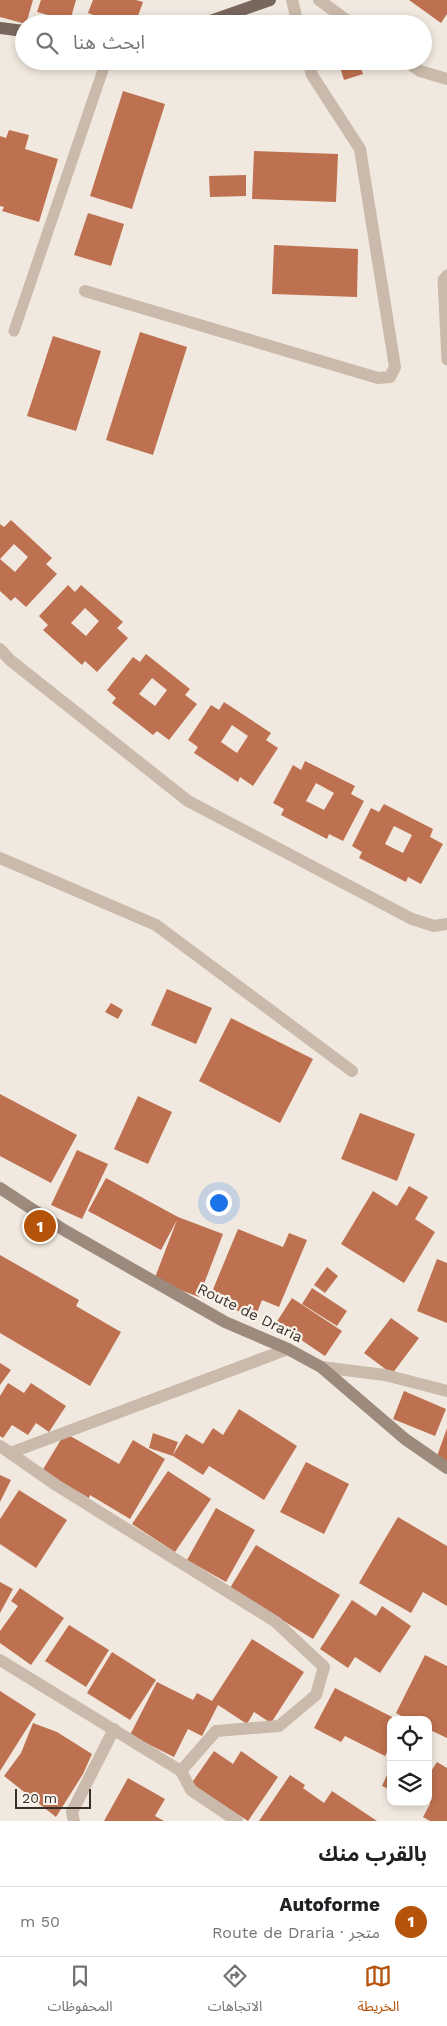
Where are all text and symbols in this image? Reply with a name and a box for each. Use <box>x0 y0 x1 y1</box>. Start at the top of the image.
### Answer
search box <box>15 15 432 70</box>
icon: search <box>33 29 61 57</box>
text: ابحث هنا <box>73 31 145 54</box>
your location <box>206 1190 232 1216</box>
pin: 1 <box>24 1207 56 1245</box>
street label: Route de Draria <box>194 1280 306 1347</box>
map controls <box>387 1716 432 1806</box>
button: locate <box>387 1716 432 1761</box>
button: layers <box>387 1761 432 1806</box>
scale bar <box>15 1786 91 1809</box>
text: 20 m <box>22 1790 57 1806</box>
text: بالقرب منك <box>319 1841 427 1866</box>
text: Autoforme <box>280 1893 380 1916</box>
text: 50 m <box>20 1912 60 1931</box>
text: 1 <box>408 1912 414 1931</box>
text: متجر · Route de Draria <box>212 1923 380 1942</box>
tab: المحفوظات <box>48 1962 113 2021</box>
tab: الاتجاهات <box>208 1962 262 2021</box>
tab: الخريطة <box>357 1962 399 2021</box>

